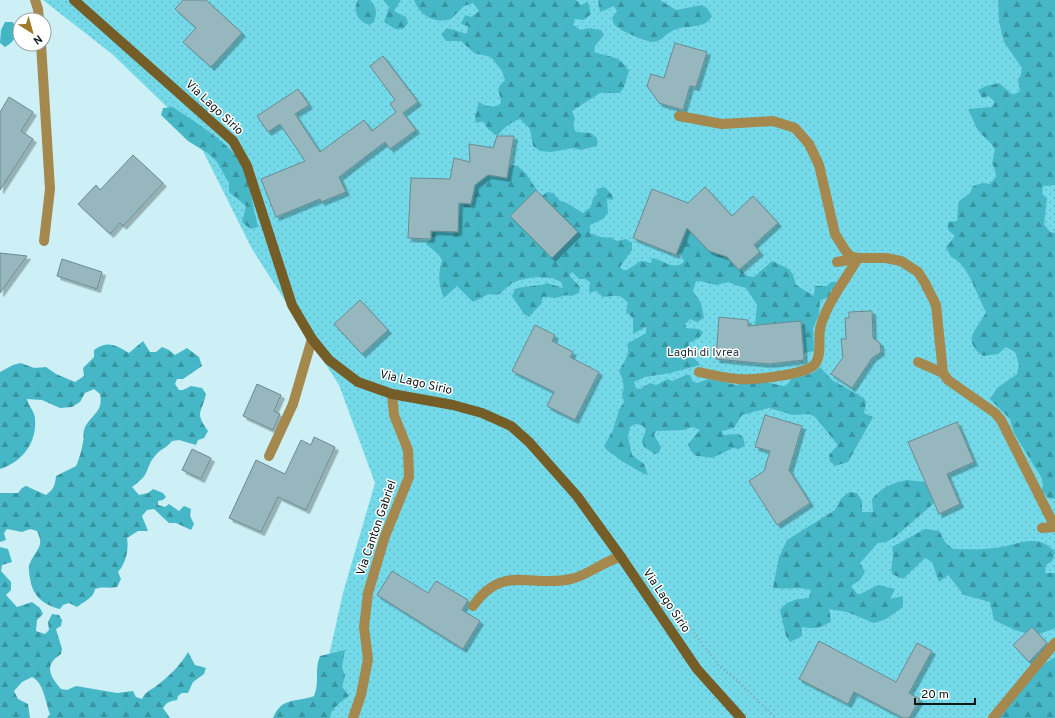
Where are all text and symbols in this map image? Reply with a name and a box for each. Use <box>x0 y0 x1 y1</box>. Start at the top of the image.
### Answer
north arrow <box>12 12 52 52</box>
text: N <box>30 31 45 47</box>
street label: Via Lago Sirio <box>181 77 247 139</box>
park label: Laghi di Ivrea <box>667 345 739 361</box>
street label: Via Lago Sirio <box>378 367 454 399</box>
street label: Via Canton Gabriel <box>353 478 401 578</box>
street label: Via Lago Sirio <box>639 566 693 636</box>
scale bar <box>915 680 975 706</box>
text: 20 m <box>921 687 949 703</box>

